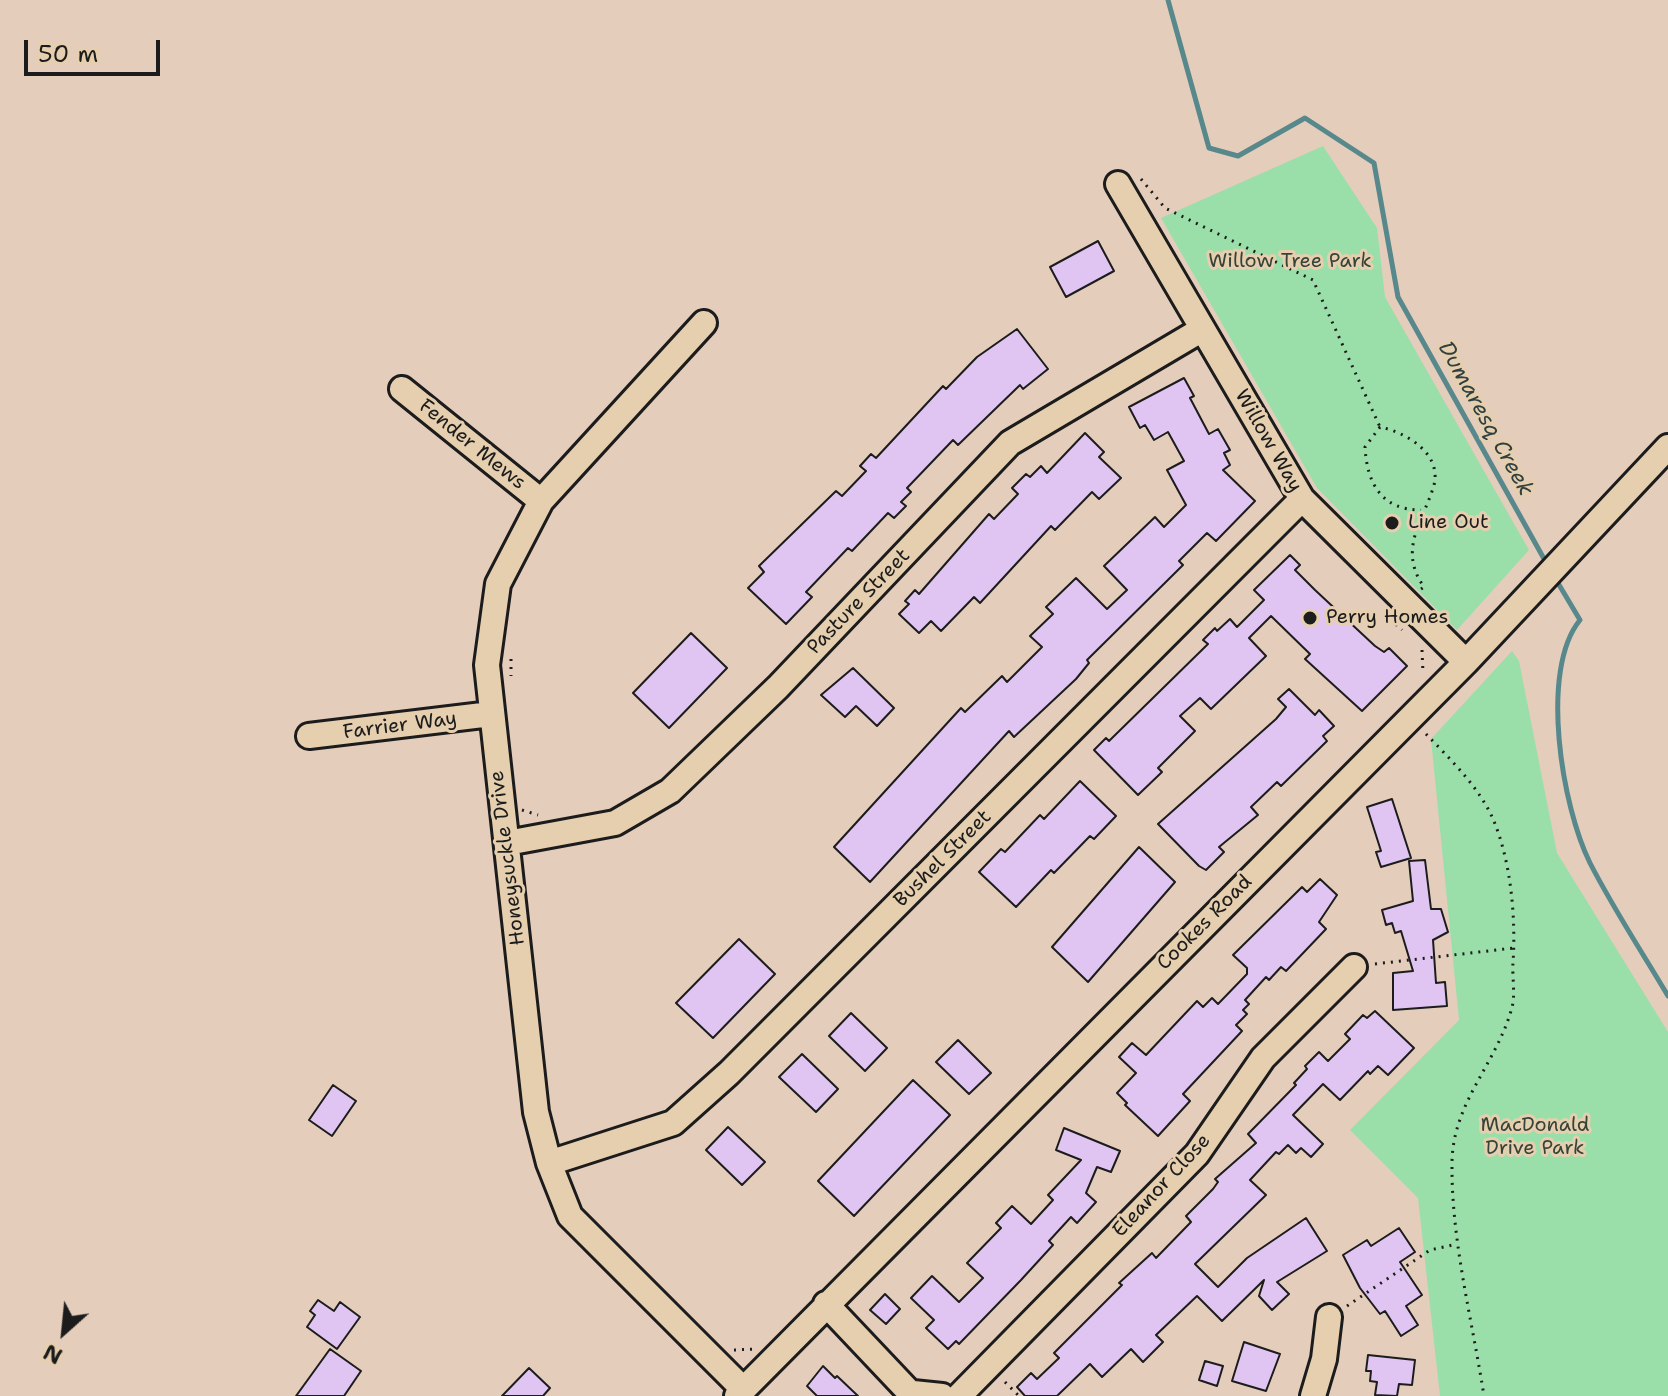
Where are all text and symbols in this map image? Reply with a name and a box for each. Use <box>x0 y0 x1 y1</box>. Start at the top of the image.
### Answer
scale bar <box>28 24 164 74</box>
text: 50 m <box>38 38 98 70</box>
park label: Willow Tree Park <box>1208 250 1372 274</box>
water label: Dumaresq Creek <box>1432 337 1538 501</box>
street label: Willow Way <box>1229 385 1307 497</box>
street label: Fender Mews <box>414 395 530 495</box>
place label: Line Out <box>1408 511 1489 535</box>
marker: Line Out <box>1383 514 1401 532</box>
street label: Pasture Street <box>803 544 915 660</box>
place label: Perry Homes <box>1326 606 1448 630</box>
marker: Perry Homes <box>1301 609 1319 627</box>
street label: Farrier Way <box>342 707 458 745</box>
street label: Honeysuckle Drive <box>485 769 531 947</box>
street label: Bushel Street <box>889 805 997 913</box>
street label: Cookes Road <box>1152 870 1258 976</box>
park label: MacDonald Drive Park <box>1481 1114 1589 1161</box>
street label: Eleanor Close <box>1108 1129 1216 1243</box>
north arrow <box>24 1292 104 1372</box>
text: N <box>39 1337 67 1371</box>

